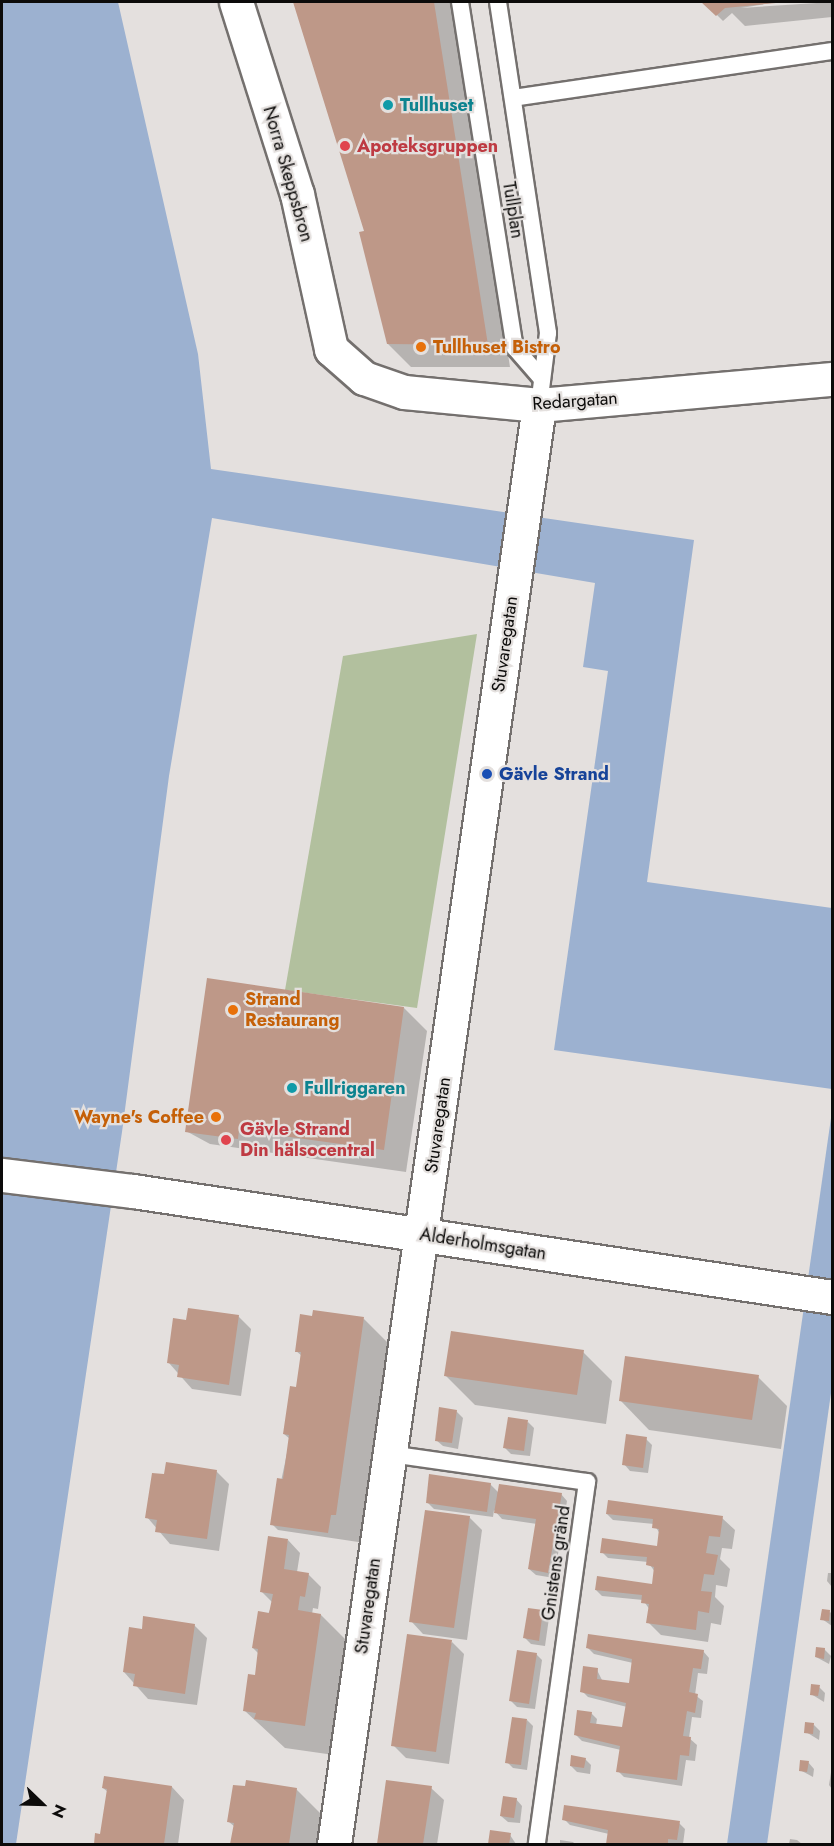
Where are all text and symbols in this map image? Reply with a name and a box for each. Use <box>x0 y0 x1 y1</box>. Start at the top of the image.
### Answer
place label: Tullhuset <box>400 94 474 116</box>
marker: Tullhuset <box>381 98 395 112</box>
street label: Norra Skeppsbron <box>258 104 318 244</box>
place label: Apoteksgruppen <box>357 135 498 157</box>
marker: Apoteksgruppen <box>338 139 352 153</box>
street label: Tullplan <box>498 180 528 240</box>
place label: Tullhuset Bistro <box>433 336 561 358</box>
marker: Tullhuset Bistro <box>414 340 428 354</box>
street label: Redargatan <box>532 387 618 415</box>
street label: Stuvaregatan <box>488 595 522 693</box>
place label: Gävle Strand <box>499 763 609 785</box>
marker: Gävle Strand <box>480 767 494 781</box>
place label: Strand Restaurang <box>245 989 339 1032</box>
marker: Strand Restaurang <box>226 1003 240 1017</box>
street label: Stuvaregatan <box>421 1076 455 1174</box>
place label: Fullriggaren <box>304 1077 405 1099</box>
marker: Fullriggaren <box>285 1081 299 1095</box>
place label: Wayne's Coffee <box>74 1106 204 1128</box>
marker: Wayne's Coffee <box>209 1110 223 1124</box>
place label: Gävle Strand Din hälsocentral <box>240 1119 375 1162</box>
marker: Gävle Strand Din hälsocentral <box>217 1131 235 1149</box>
street label: Alderholmsgatan <box>418 1223 548 1265</box>
street label: Gnistens gränd <box>537 1504 575 1622</box>
street label: Stuvaregatan <box>351 1557 385 1655</box>
north arrow <box>12 1774 72 1834</box>
text: N <box>46 1801 72 1822</box>

